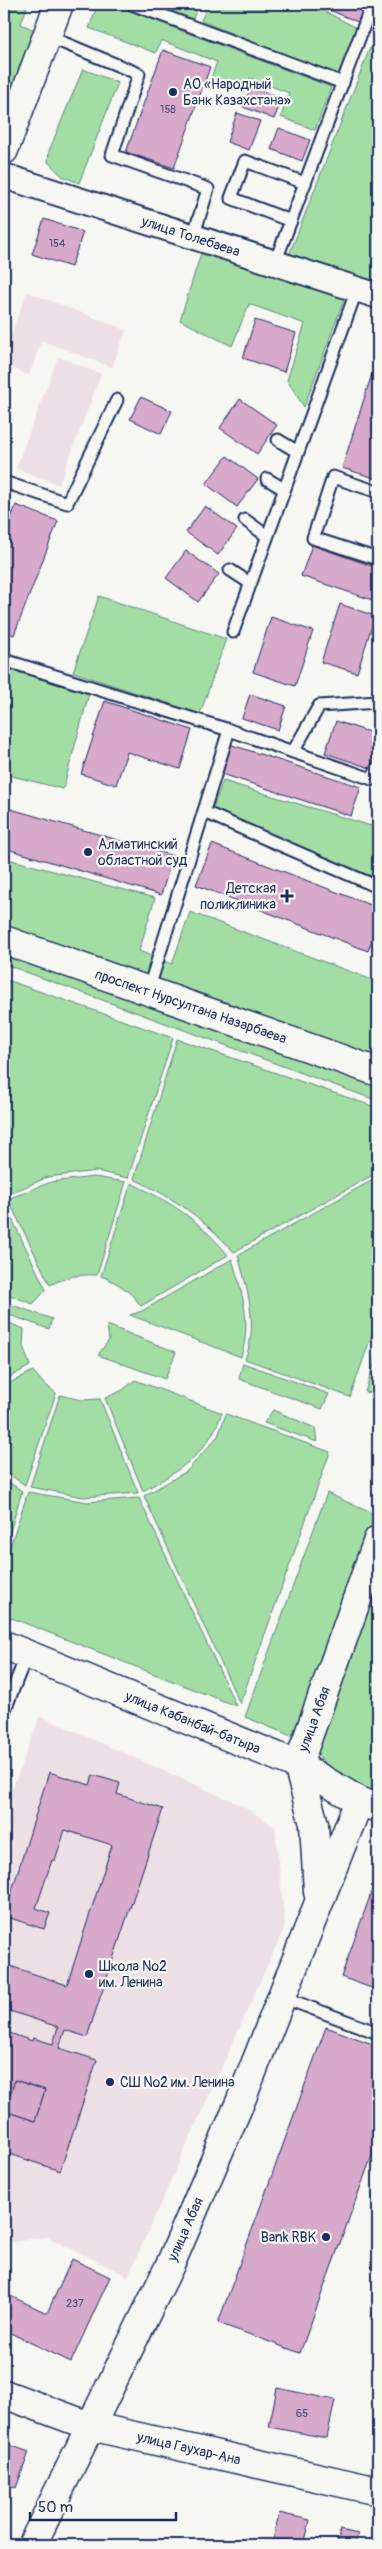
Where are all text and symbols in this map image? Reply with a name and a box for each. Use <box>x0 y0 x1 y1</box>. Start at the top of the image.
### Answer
place label: AO «Народный Банк Казахстана» <box>183 76 291 109</box>
marker: AO «Народный Банк Казахстана» <box>167 86 179 98</box>
house number: 158 <box>160 103 176 116</box>
street label: улица Толебаева <box>139 212 242 260</box>
house number: 154 <box>49 237 66 250</box>
place label: Алматинский областной суд <box>98 836 188 869</box>
marker: Алматинский областной суд <box>82 846 94 858</box>
place label: Детская поликлиника <box>200 880 276 913</box>
marker: Детская поликлиника <box>280 889 294 903</box>
street label: проспект Нурсултана Назарбаева <box>93 966 289 1047</box>
street label: улица Абая <box>294 1684 334 1755</box>
street label: улица Кабанбай-батыра <box>122 1687 263 1757</box>
place label: Школа №2 им. Ленина <box>99 1958 167 1991</box>
marker: Школа №2 им. Ленина <box>83 1968 95 1980</box>
place label: СШ №2 им. Ленина <box>120 2074 235 2091</box>
marker: СШ №2 им. Ленина <box>104 2076 116 2088</box>
street label: улица Абая <box>163 2195 207 2265</box>
place label: Bank RBK <box>261 2229 317 2246</box>
marker: Bank RBK <box>320 2231 332 2243</box>
house number: 237 <box>66 2297 84 2310</box>
house number: 65 <box>296 2407 308 2420</box>
street label: улица Гаухар-Ана <box>134 2428 242 2469</box>
scale bar <box>30 2489 176 2521</box>
text: 50 m <box>38 2498 73 2517</box>

